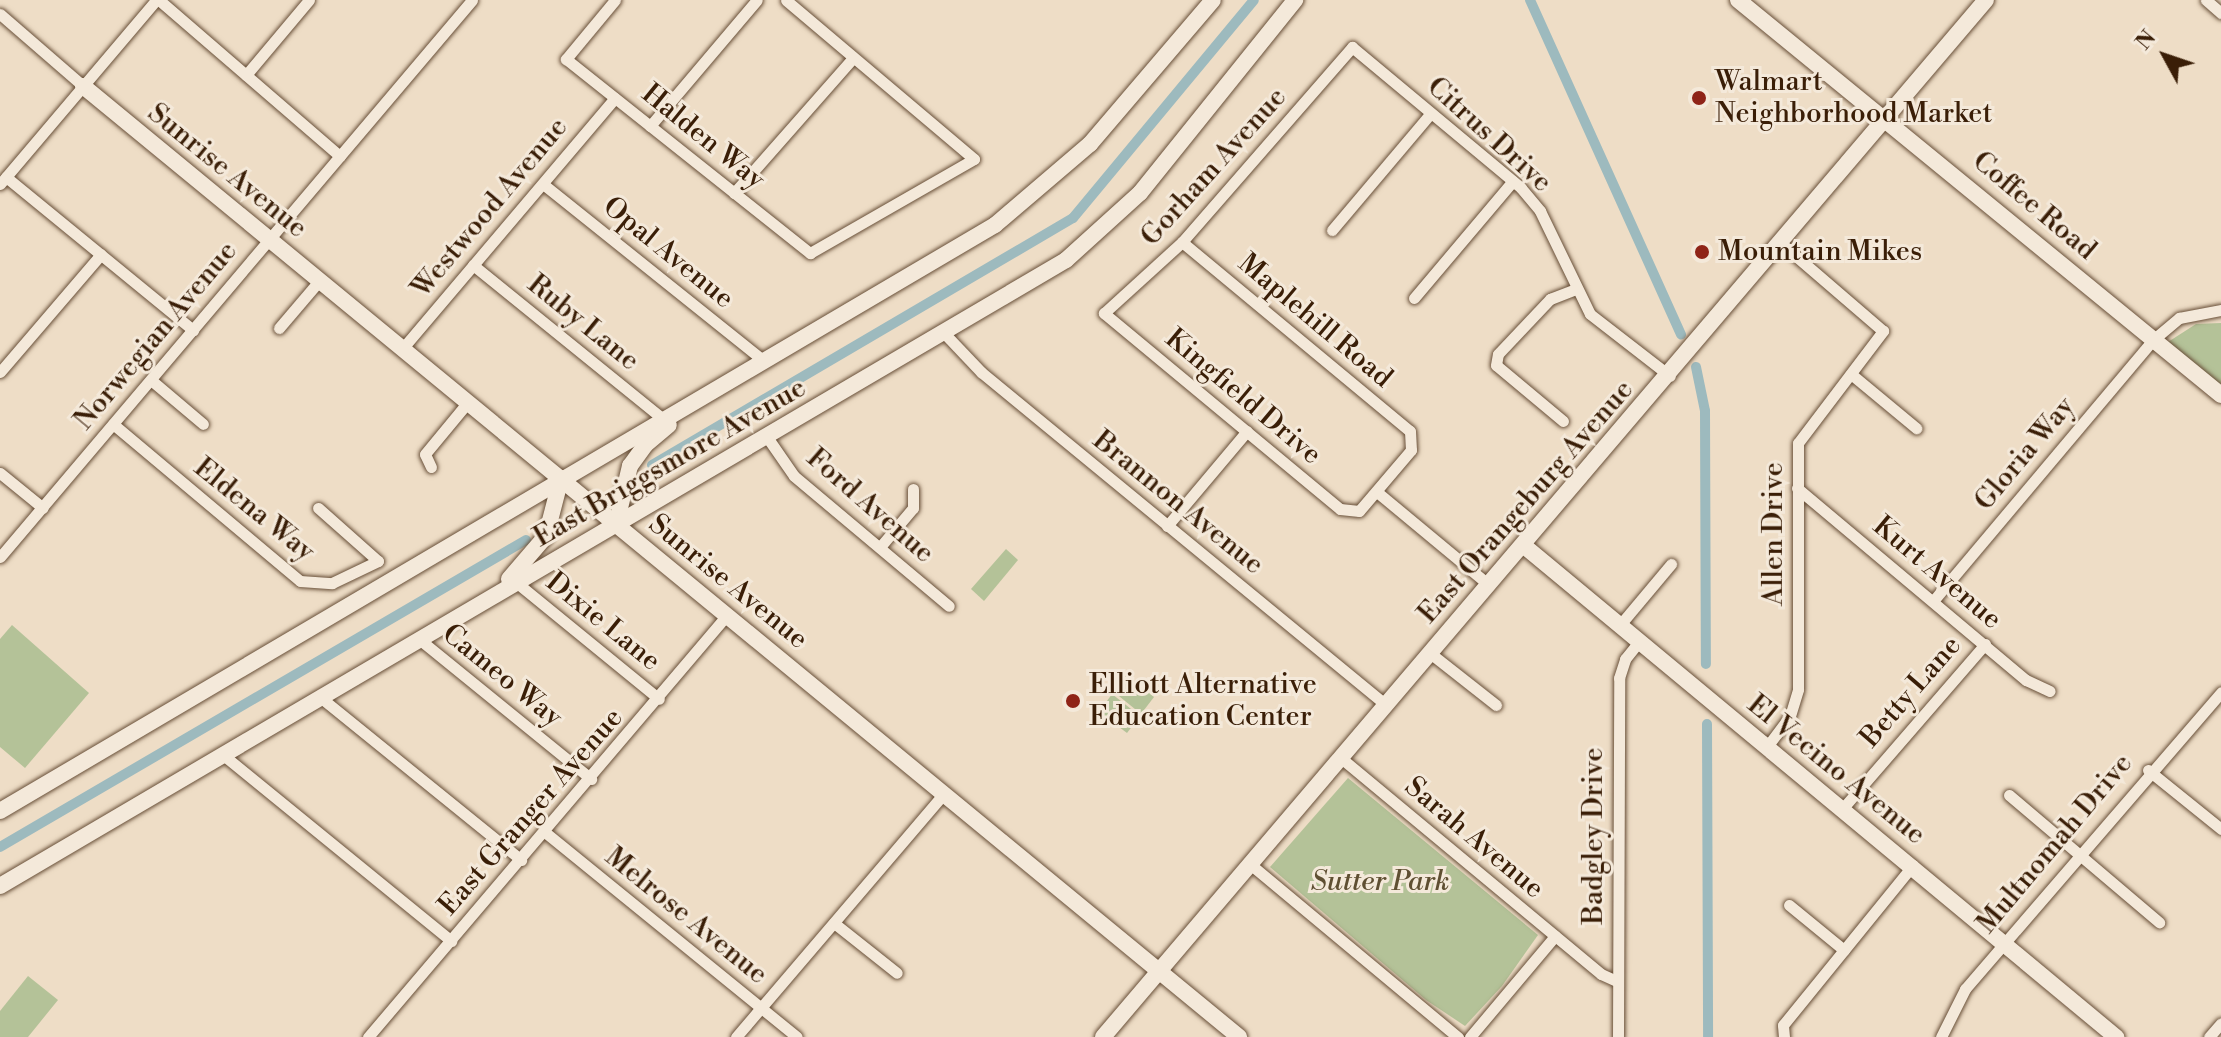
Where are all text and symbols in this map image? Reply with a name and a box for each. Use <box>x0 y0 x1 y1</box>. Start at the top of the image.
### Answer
north arrow <box>2125 16 2205 96</box>
text: N <box>2130 25 2162 56</box>
place label: Walmart Neighborhood Market <box>1715 65 1992 131</box>
street label: Citrus Drive <box>1420 70 1558 200</box>
street label: Halden Way <box>635 77 771 197</box>
street label: Gorham Avenue <box>1134 81 1294 253</box>
marker: Walmart Neighborhood Market <box>1690 89 1708 107</box>
street label: Sunrise Avenue <box>141 97 313 245</box>
street label: Westwood Avenue <box>405 111 575 305</box>
street label: Coffee Road <box>1965 145 2103 267</box>
street label: Opal Avenue <box>596 190 740 316</box>
street label: Norwegian Avenue <box>67 235 245 437</box>
place label: Mountain Mikes <box>1718 235 1922 269</box>
marker: Mountain Mikes <box>1693 243 1711 261</box>
street label: Maplehill Road <box>1231 247 1399 395</box>
street label: Ruby Lane <box>520 268 646 378</box>
street label: Kingfield Drive <box>1158 322 1328 472</box>
street label: East Briggsmore Avenue <box>528 371 812 555</box>
street label: East Orangeburg Avenue <box>1411 374 1641 630</box>
street label: Gloria Way <box>1968 390 2082 518</box>
street label: Brannon Avenue <box>1086 424 1270 582</box>
street label: Ford Avenue <box>799 442 941 570</box>
street label: Eldena Way <box>187 451 321 569</box>
street label: Allen Drive <box>1757 462 1791 606</box>
street label: Sunrise Avenue <box>642 508 814 656</box>
street label: Kurt Avenue <box>1866 509 2008 637</box>
street label: Dixie Lane <box>539 566 667 678</box>
street label: Cameo Way <box>435 617 569 735</box>
street label: Betty Lane <box>1854 629 1968 755</box>
place label: Elliott Alternative Education Center <box>1089 668 1317 734</box>
street label: El Vecino Avenue <box>1740 688 1932 852</box>
marker: Elliott Alternative Education Center <box>1064 692 1082 710</box>
street label: East Granger Avenue <box>432 702 630 922</box>
street label: Badgley Drive <box>1577 747 1611 925</box>
street label: Multnomah Drive <box>1970 747 2140 941</box>
street label: Sarah Avenue <box>1398 770 1550 906</box>
street label: Melrose Avenue <box>598 840 774 992</box>
park label: Sutter Park <box>1311 865 1449 899</box>

